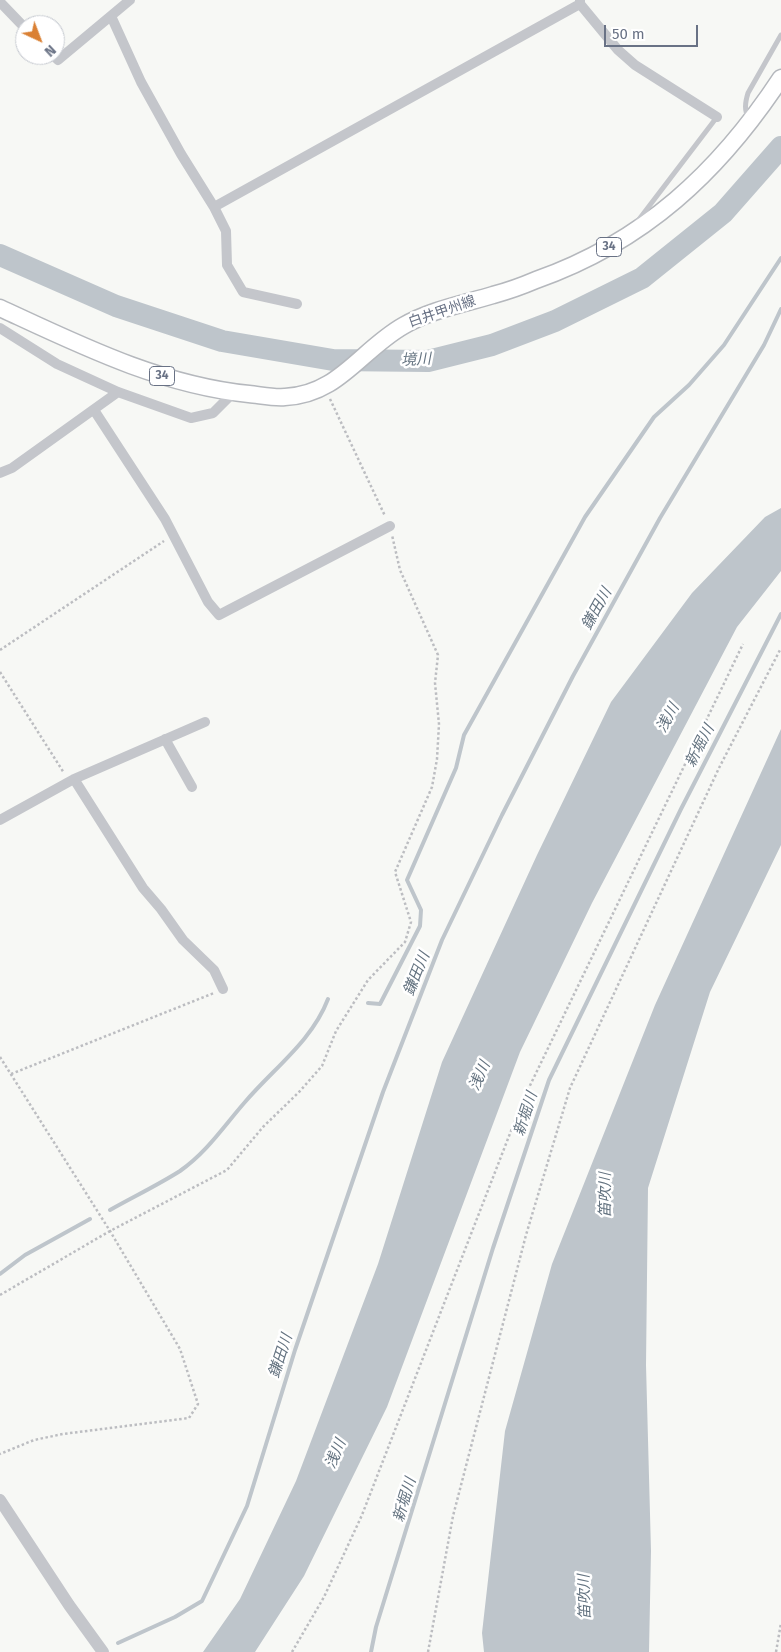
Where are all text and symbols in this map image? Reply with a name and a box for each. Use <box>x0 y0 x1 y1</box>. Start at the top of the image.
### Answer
north arrow <box>15 15 65 65</box>
scale bar <box>606 15 700 47</box>
text: 50 m <box>612 25 645 43</box>
text: N <box>41 41 59 60</box>
road number: 34 <box>596 238 622 256</box>
street label: 白井甲州線 <box>406 293 478 331</box>
water label: 境川 <box>401 350 431 370</box>
road number: 34 <box>150 366 174 386</box>
water label: 鎌田川 <box>578 585 616 633</box>
water label: 浅川 <box>653 701 683 735</box>
water label: 新堀川 <box>682 722 718 770</box>
water label: 鎌田川 <box>400 950 434 998</box>
water label: 浅川 <box>466 1059 494 1093</box>
water label: 新堀川 <box>510 1090 542 1138</box>
water label: 笛吹川 <box>597 1173 615 1217</box>
water label: 鎌田川 <box>265 1332 297 1380</box>
water label: 浅川 <box>322 1437 350 1471</box>
water label: 新堀川 <box>390 1476 420 1524</box>
water label: 笛吹川 <box>575 1574 595 1620</box>

